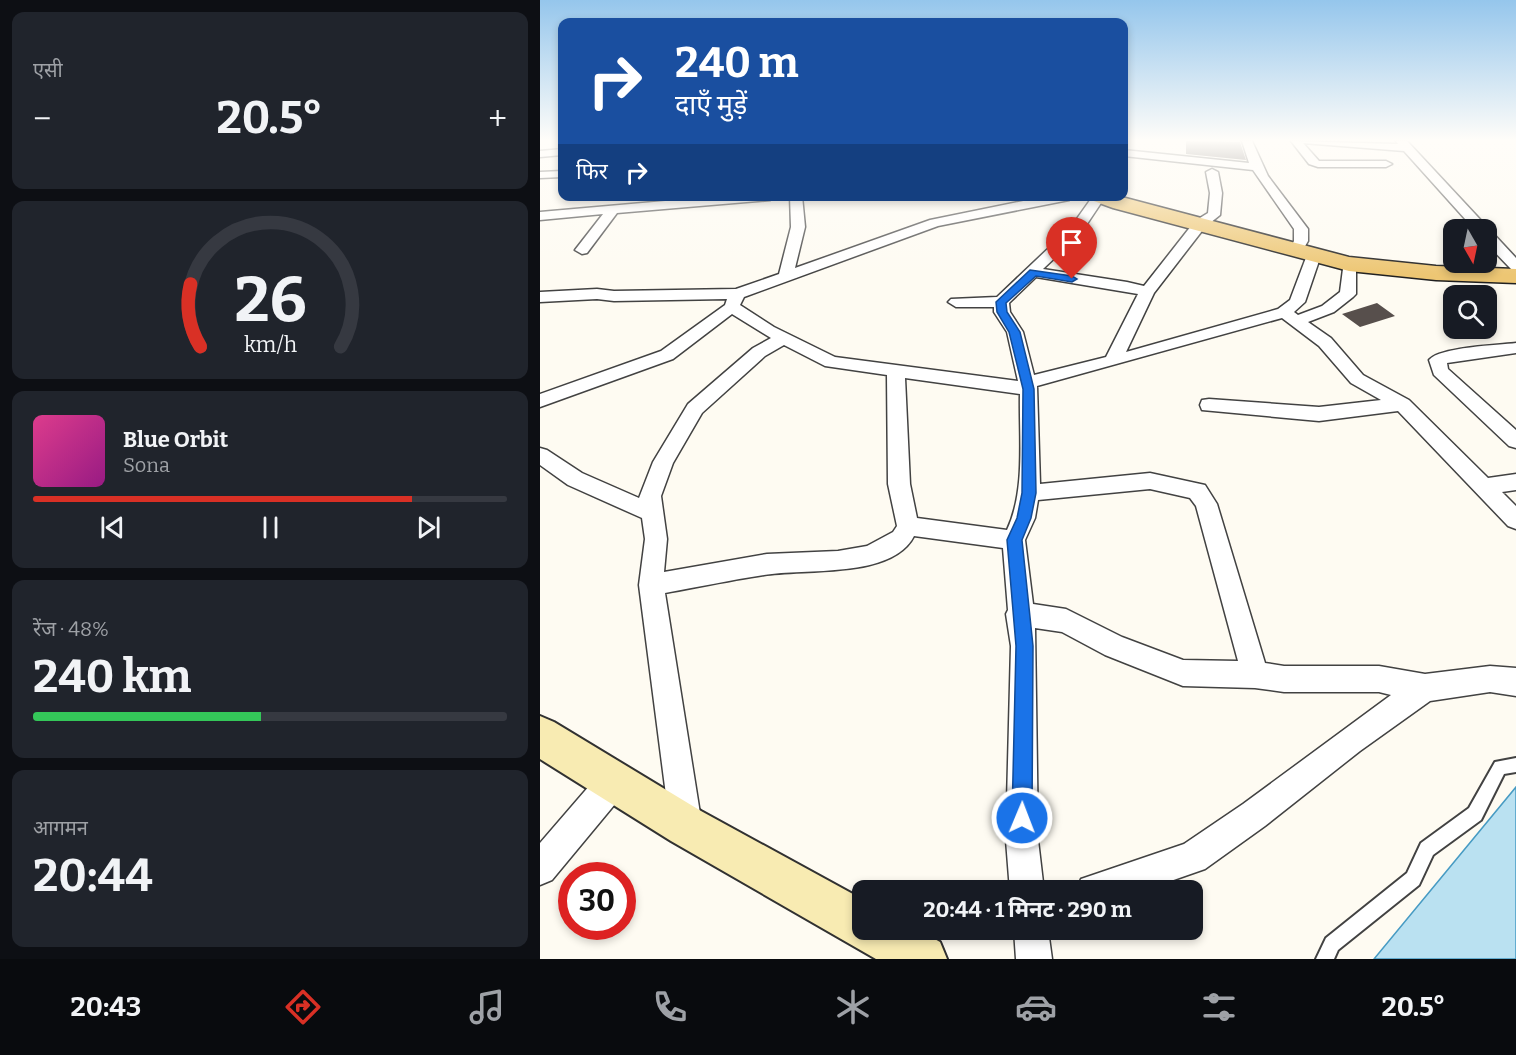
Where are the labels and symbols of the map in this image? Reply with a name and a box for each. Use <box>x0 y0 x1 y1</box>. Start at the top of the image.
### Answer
pin <box>1046 217 1097 279</box>
north arrow <box>1443 219 1497 273</box>
position arrow <box>990 786 1054 850</box>
speed limit sign: 30 <box>558 862 636 940</box>

